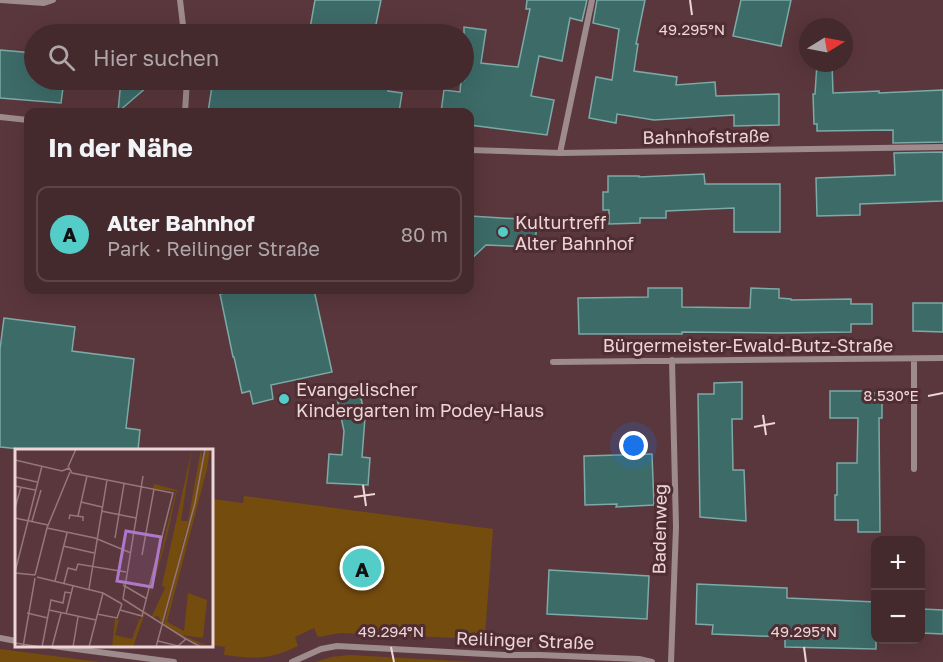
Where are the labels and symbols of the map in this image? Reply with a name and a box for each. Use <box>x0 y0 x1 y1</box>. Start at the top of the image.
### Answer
north arrow <box>799 18 853 72</box>
text: 49.295°N <box>659 20 725 38</box>
street label: Bahnhofstraße <box>642 124 770 148</box>
place label: Kulturtreff Alter Bahnhof <box>515 211 634 254</box>
marker: Kulturtreff Alter Bahnhof <box>496 225 510 239</box>
street label: Bürgermeister-Ewald-Butz-Straße <box>603 334 893 356</box>
place label: Evangelischer Kindergarten im Podey-Haus <box>296 378 544 421</box>
text: 8.530°E <box>863 386 919 404</box>
marker: Evangelischer Kindergarten im Podey-Haus <box>277 392 291 406</box>
your location <box>619 431 648 460</box>
inset map <box>15 449 213 647</box>
street label: Badenweg <box>647 484 671 574</box>
pin: A <box>342 546 382 590</box>
text: 49.294°N <box>358 622 424 640</box>
text: 49.295°N <box>771 622 837 640</box>
street label: Reilinger Straße <box>456 627 594 653</box>

